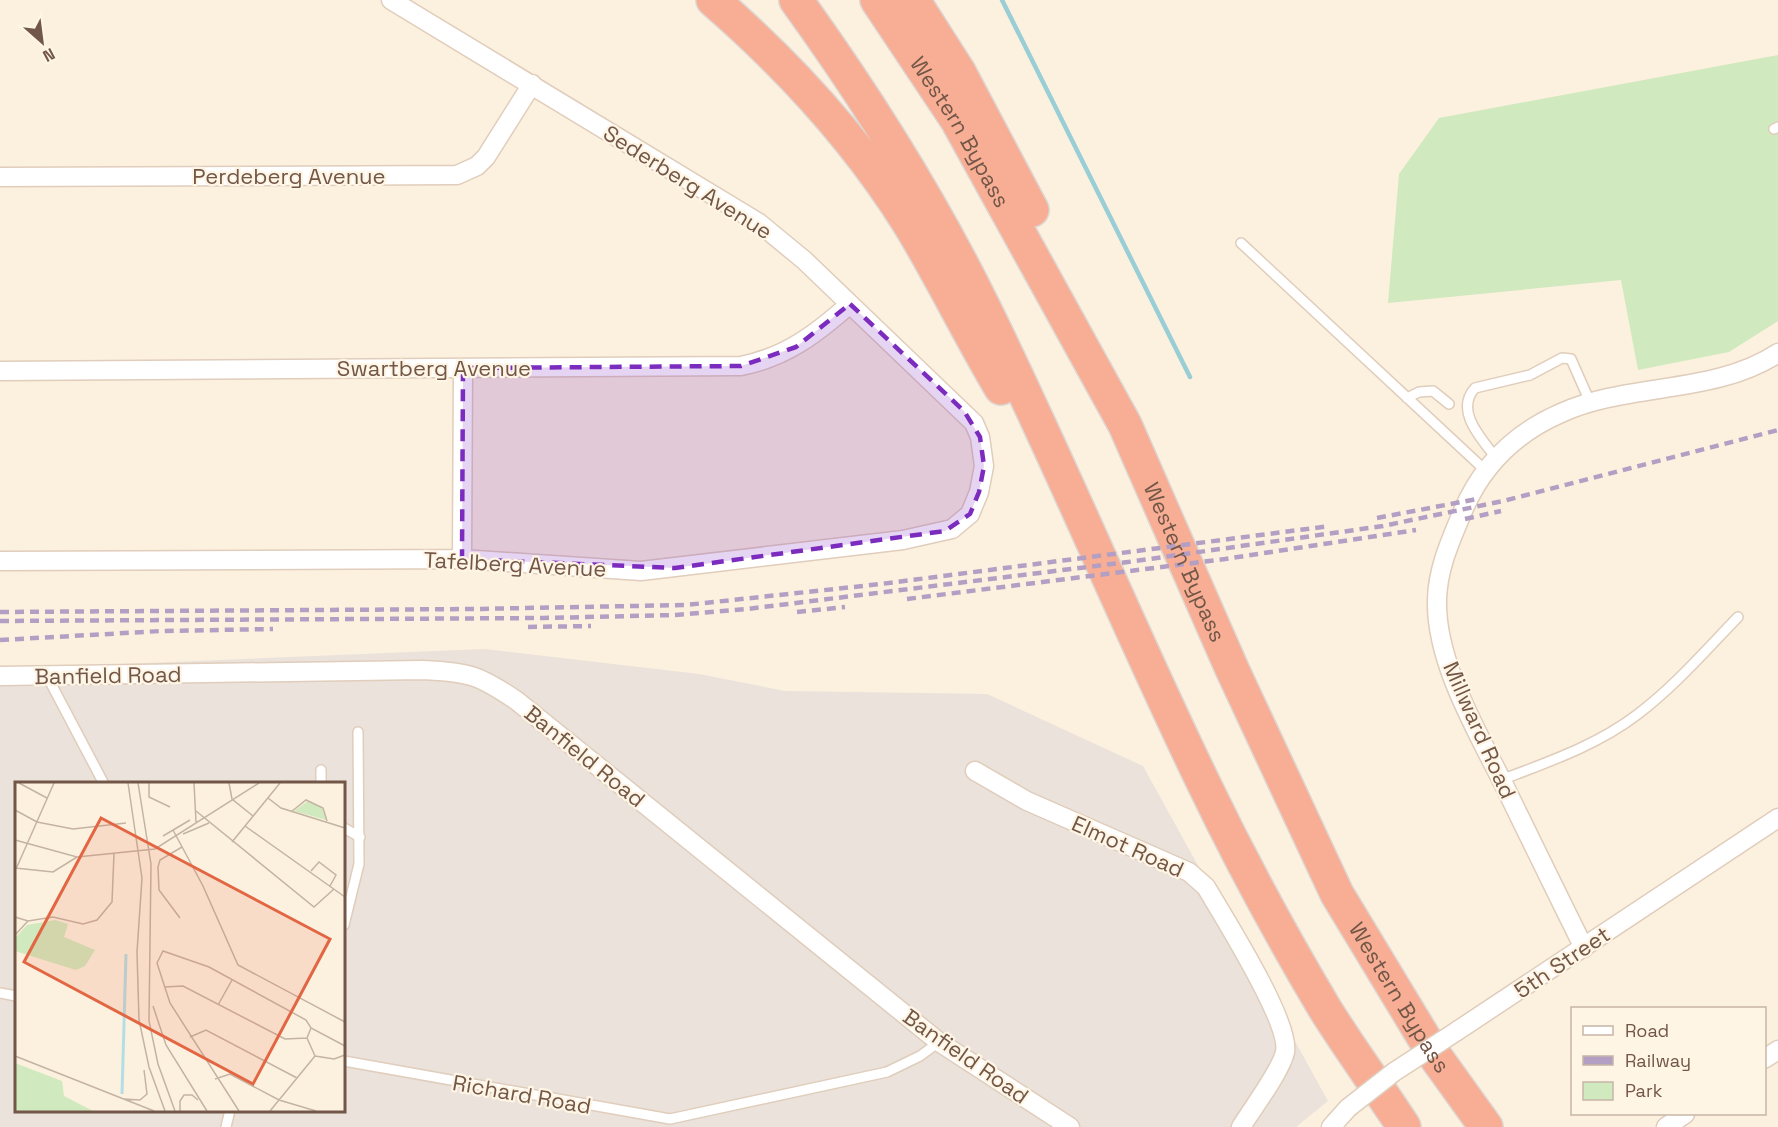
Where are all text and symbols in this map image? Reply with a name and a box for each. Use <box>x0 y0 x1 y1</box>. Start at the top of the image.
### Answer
north arrow <box>12 12 72 72</box>
text: N <box>39 43 58 67</box>
street label: Western Bypass <box>904 51 1016 212</box>
street label: Sederberg Avenue <box>598 119 778 245</box>
street label: Perdeberg Avenue <box>192 162 386 190</box>
street label: Swartberg Avenue <box>337 354 531 382</box>
street label: Western Bypass <box>1138 478 1232 646</box>
street label: Tafelberg Avenue <box>423 545 607 583</box>
street label: Millward Road <box>1437 657 1523 803</box>
street label: Banfield Road <box>34 660 182 690</box>
street label: Banfield Road <box>519 699 651 813</box>
inset map <box>15 782 345 1112</box>
street label: Elmot Road <box>1068 809 1188 883</box>
street label: Western Bypass <box>1343 917 1456 1078</box>
street label: 5th Street <box>1509 920 1615 1004</box>
street label: Banfield Road <box>898 1002 1034 1110</box>
legend <box>1571 1007 1766 1115</box>
text: Road <box>1625 1019 1669 1042</box>
text: Railway <box>1625 1049 1691 1072</box>
street label: Richard Road <box>450 1068 594 1120</box>
text: Park <box>1625 1079 1663 1102</box>

